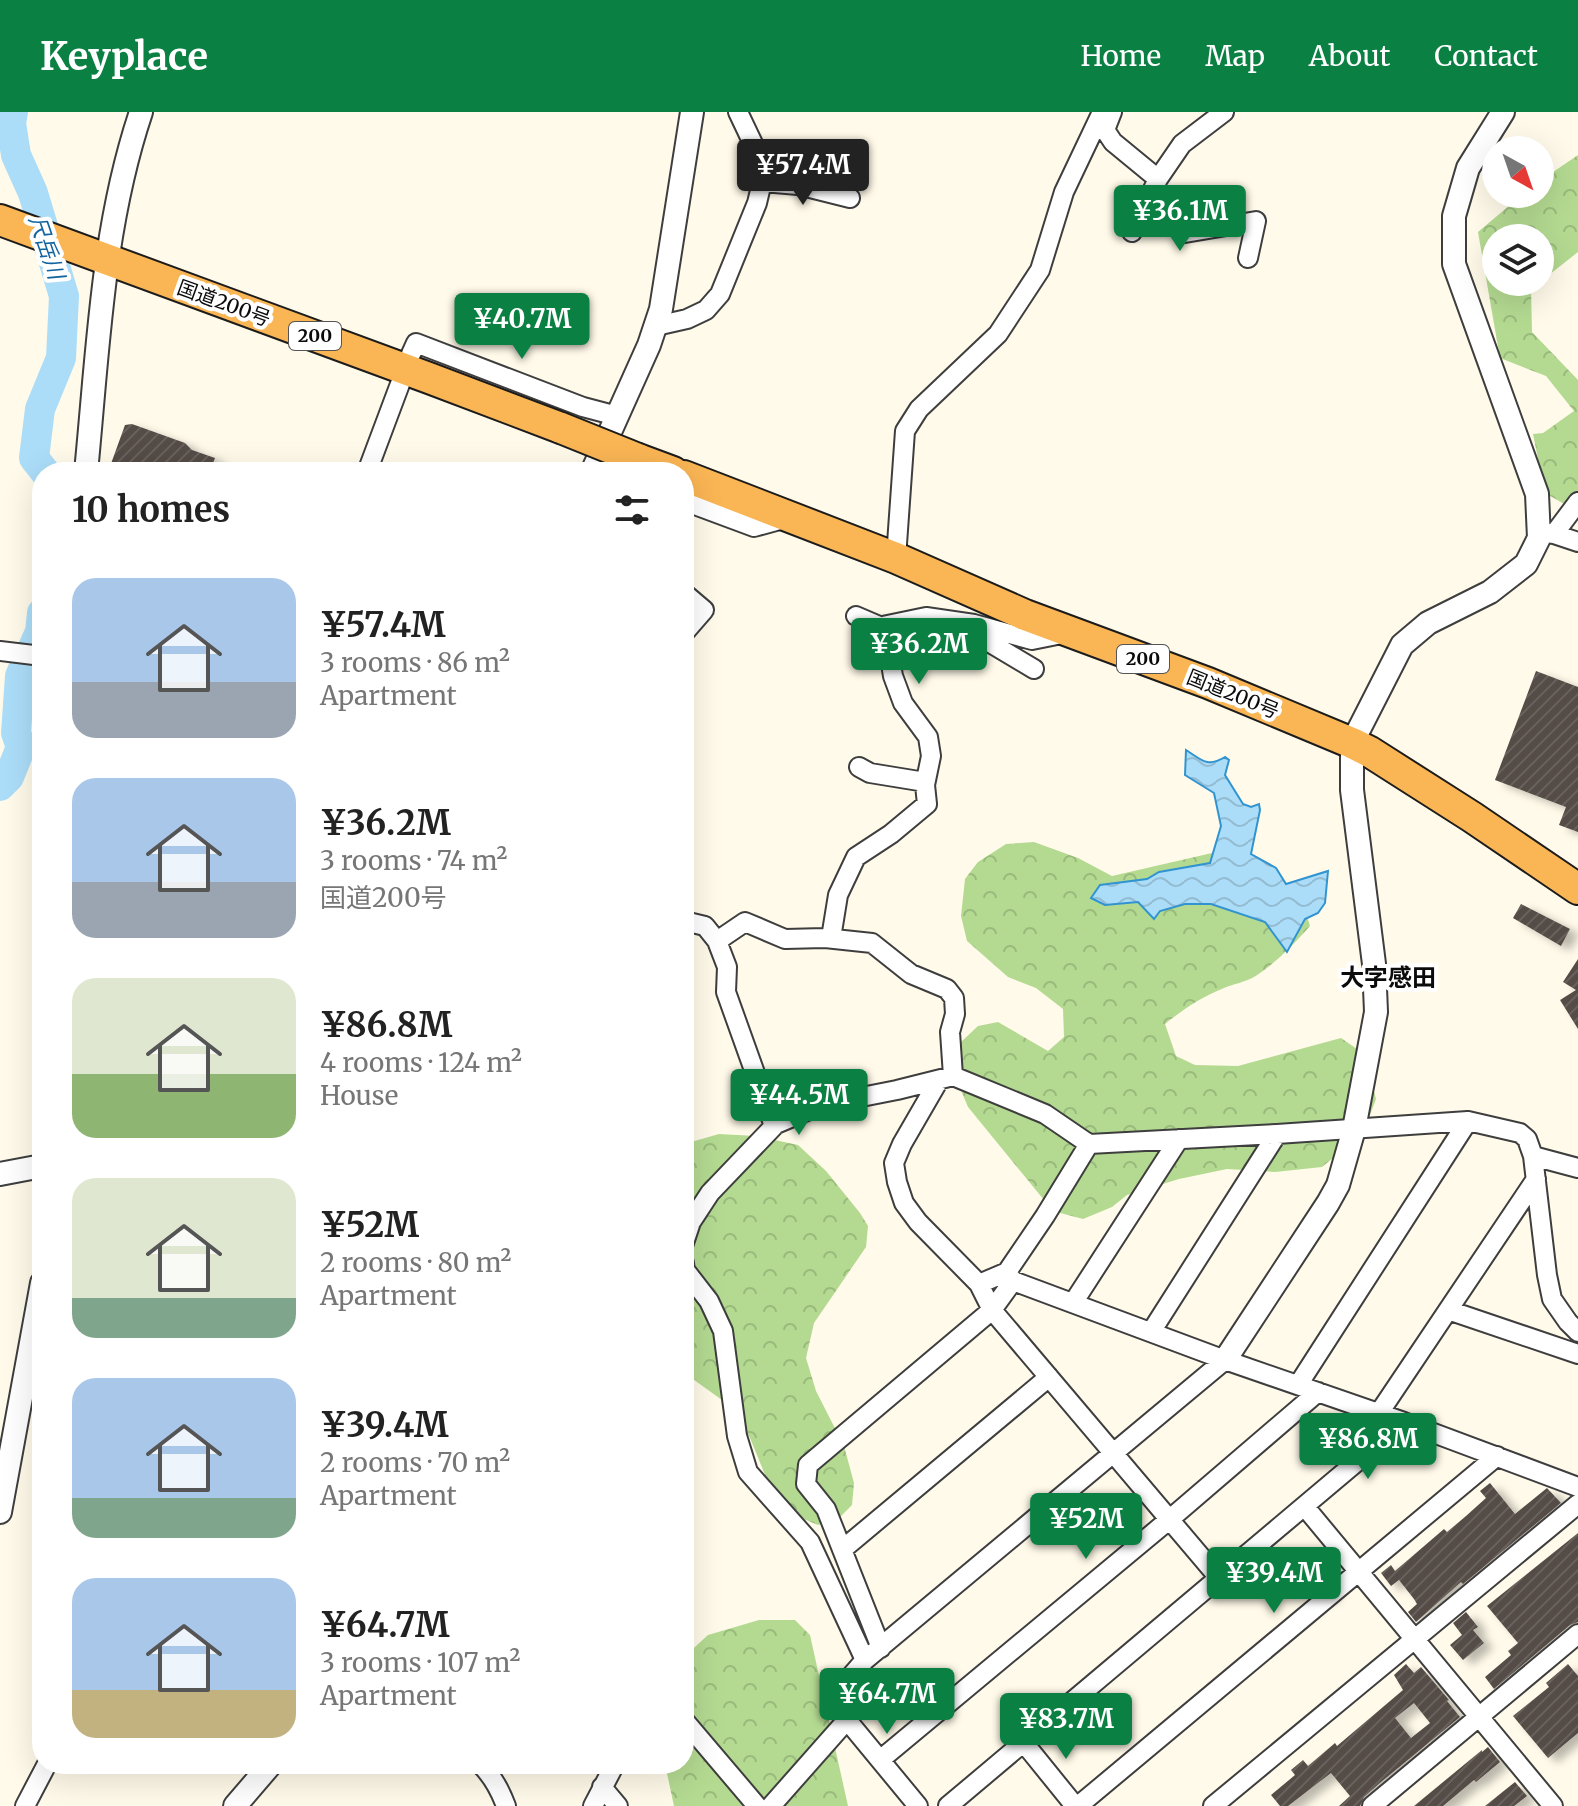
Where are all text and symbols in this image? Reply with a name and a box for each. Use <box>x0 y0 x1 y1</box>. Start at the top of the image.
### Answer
text: Keyplace <box>40 33 208 80</box>
text: Home <box>1080 38 1161 74</box>
text: Map <box>1205 38 1265 74</box>
text: About <box>1309 38 1390 74</box>
text: Contact <box>1434 38 1538 74</box>
north arrow <box>1482 136 1554 208</box>
map controls <box>1482 136 1554 296</box>
pin: ¥57.4M <box>738 139 868 207</box>
text: ¥57.4M <box>755 148 851 181</box>
pin: ¥36.1M <box>1115 185 1245 253</box>
text: ¥36.1M <box>1132 194 1228 227</box>
water label: 尺岳川 <box>23 211 72 285</box>
button: layers <box>1482 224 1554 296</box>
street label: 国道200号 <box>174 274 274 331</box>
pin: ¥40.7M <box>457 293 587 361</box>
text: ¥40.7M <box>472 302 572 335</box>
road number: 200 <box>289 322 341 350</box>
icon: filters <box>610 488 654 532</box>
text: 10 homes <box>72 489 230 531</box>
text: ¥57.4M <box>320 604 446 646</box>
icon: home <box>136 610 232 706</box>
pin: ¥36.2M <box>854 618 984 686</box>
text: ¥36.2M <box>869 627 969 660</box>
road number: 200 <box>1117 645 1169 673</box>
text: 3 rooms · 86 m² <box>320 646 510 679</box>
street label: 国道200号 <box>1183 664 1283 723</box>
text: Apartment <box>320 679 457 712</box>
text: ¥36.2M <box>320 802 451 844</box>
icon: home <box>136 810 232 906</box>
text: 3 rooms · 74 m² <box>320 844 507 877</box>
text: 国道200号 <box>320 881 447 914</box>
district label: 大字感田 <box>1340 962 1436 993</box>
text: ¥86.8M <box>320 1004 452 1046</box>
icon: home <box>136 1010 232 1106</box>
text: 4 rooms · 124 m² <box>320 1046 522 1079</box>
pin: ¥44.5M <box>734 1069 864 1137</box>
text: ¥44.5M <box>749 1078 849 1111</box>
text: House <box>320 1079 398 1112</box>
text: ¥52M <box>320 1204 419 1246</box>
icon: home <box>136 1210 232 1306</box>
text: 2 rooms · 80 m² <box>320 1246 511 1279</box>
text: Apartment <box>320 1279 457 1312</box>
text: ¥39.4M <box>320 1404 449 1446</box>
icon: home <box>136 1410 232 1506</box>
pin: ¥86.8M <box>1303 1413 1433 1481</box>
text: ¥86.8M <box>1317 1422 1419 1455</box>
text: 2 rooms · 70 m² <box>320 1446 510 1479</box>
text: Apartment <box>320 1479 457 1512</box>
pin: ¥52M <box>1039 1493 1133 1561</box>
text: ¥52M <box>1048 1502 1124 1535</box>
pin: ¥39.4M <box>1209 1547 1339 1615</box>
text: ¥39.4M <box>1225 1556 1323 1589</box>
text: ¥64.7M <box>320 1604 450 1646</box>
icon: home <box>136 1610 232 1706</box>
text: 3 rooms · 107 m² <box>320 1646 520 1679</box>
pin: ¥64.7M <box>822 1668 952 1736</box>
text: ¥64.7M <box>837 1677 937 1710</box>
text: Apartment <box>320 1679 457 1712</box>
pin: ¥83.7M <box>1001 1693 1131 1761</box>
text: ¥83.7M <box>1018 1702 1114 1735</box>

